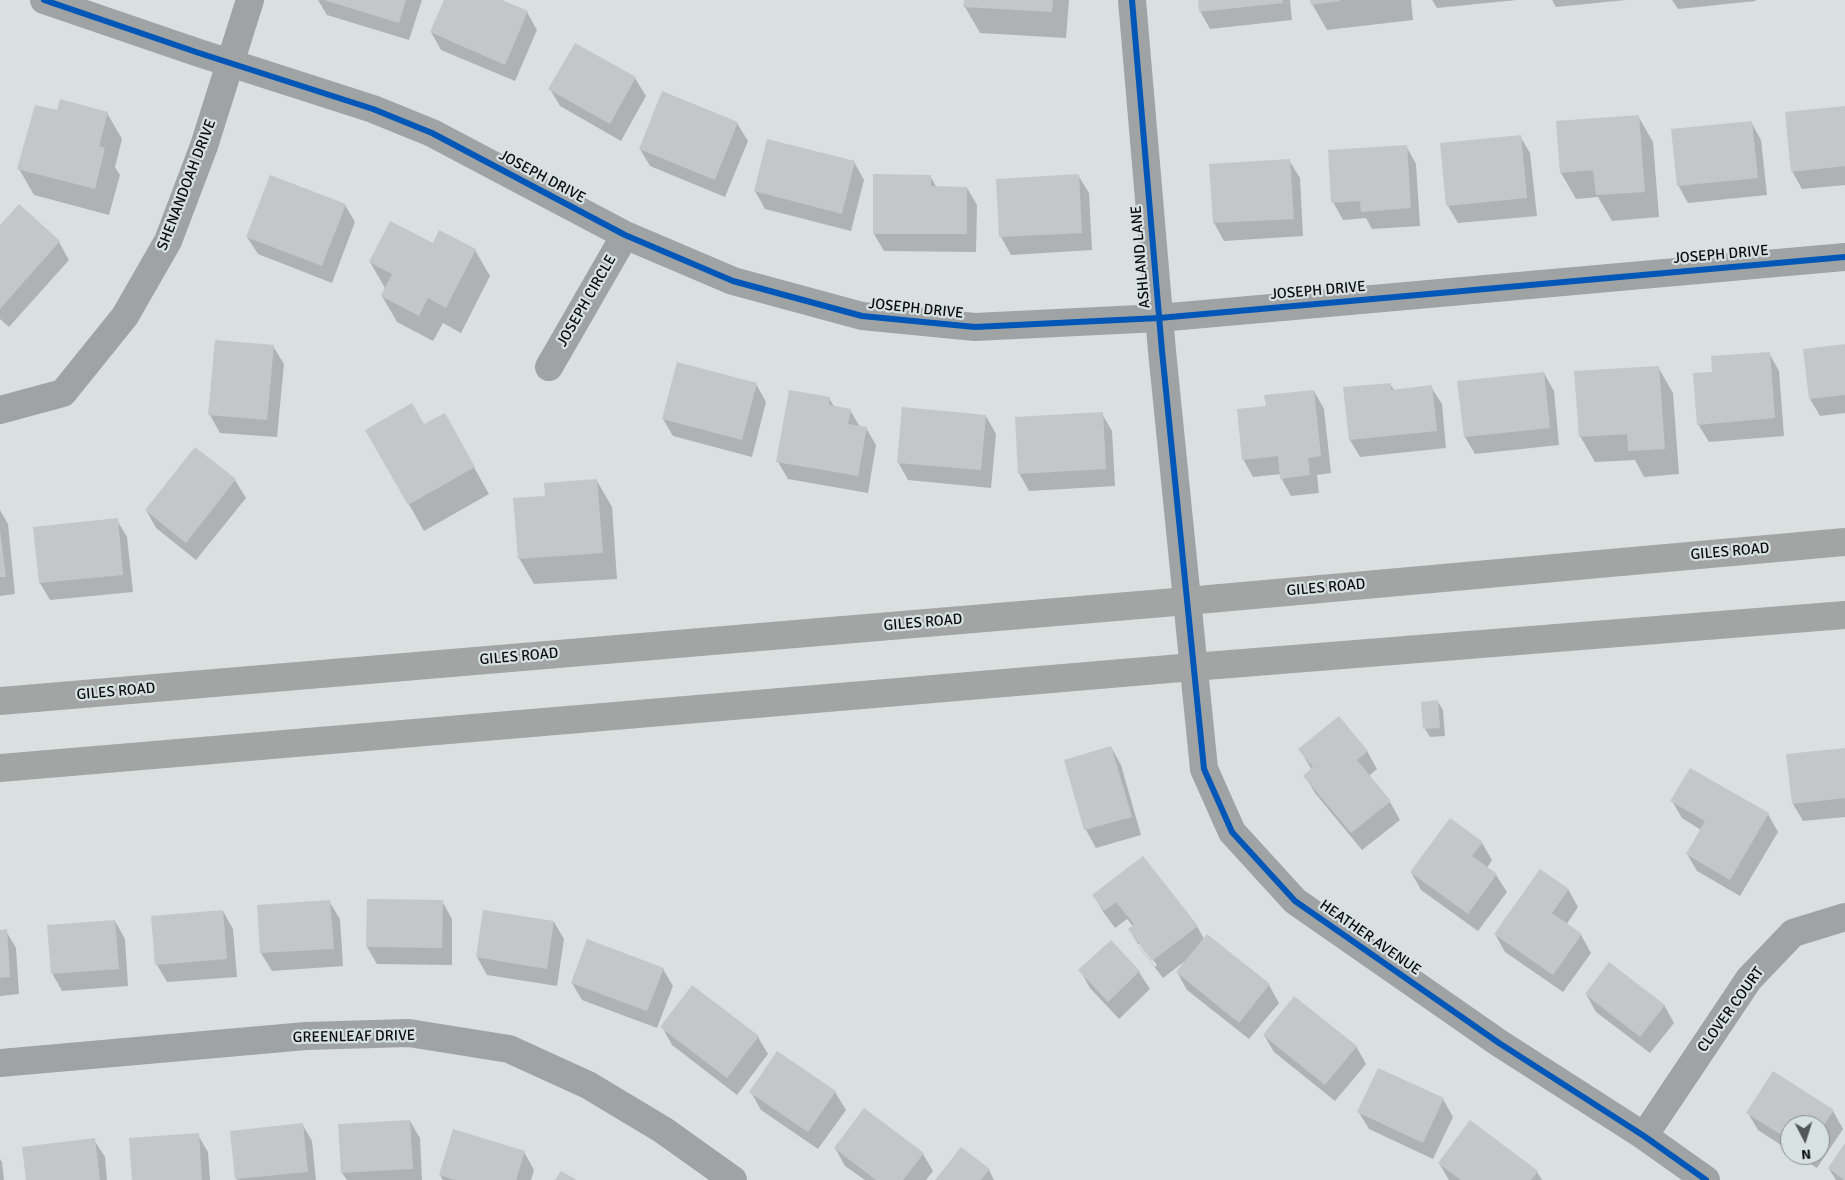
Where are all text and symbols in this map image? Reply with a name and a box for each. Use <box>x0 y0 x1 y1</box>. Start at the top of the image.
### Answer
street label: SHENANDOAH DRIVE <box>154 117 220 253</box>
street label: JOSEPH DRIVE <box>496 147 588 207</box>
street label: ASHLAND LANE <box>1128 205 1154 309</box>
street label: JOSEPH DRIVE <box>1673 242 1769 268</box>
street label: JOSEPH CIRCLE <box>554 252 620 350</box>
street label: JOSEPH DRIVE <box>1270 278 1366 304</box>
street label: JOSEPH DRIVE <box>868 295 964 323</box>
street label: GILES ROAD <box>1690 540 1770 564</box>
street label: GILES ROAD <box>1286 576 1366 600</box>
street label: GILES ROAD <box>883 611 963 635</box>
street label: GILES ROAD <box>479 645 559 669</box>
street label: GILES ROAD <box>76 680 156 704</box>
street label: HEATHER AVENUE <box>1316 896 1424 980</box>
street label: CLOVER COURT <box>1694 964 1768 1056</box>
street label: GREENLEAF DRIVE <box>293 1027 415 1047</box>
north arrow <box>1780 1115 1830 1165</box>
text: N <box>1801 1146 1812 1163</box>

